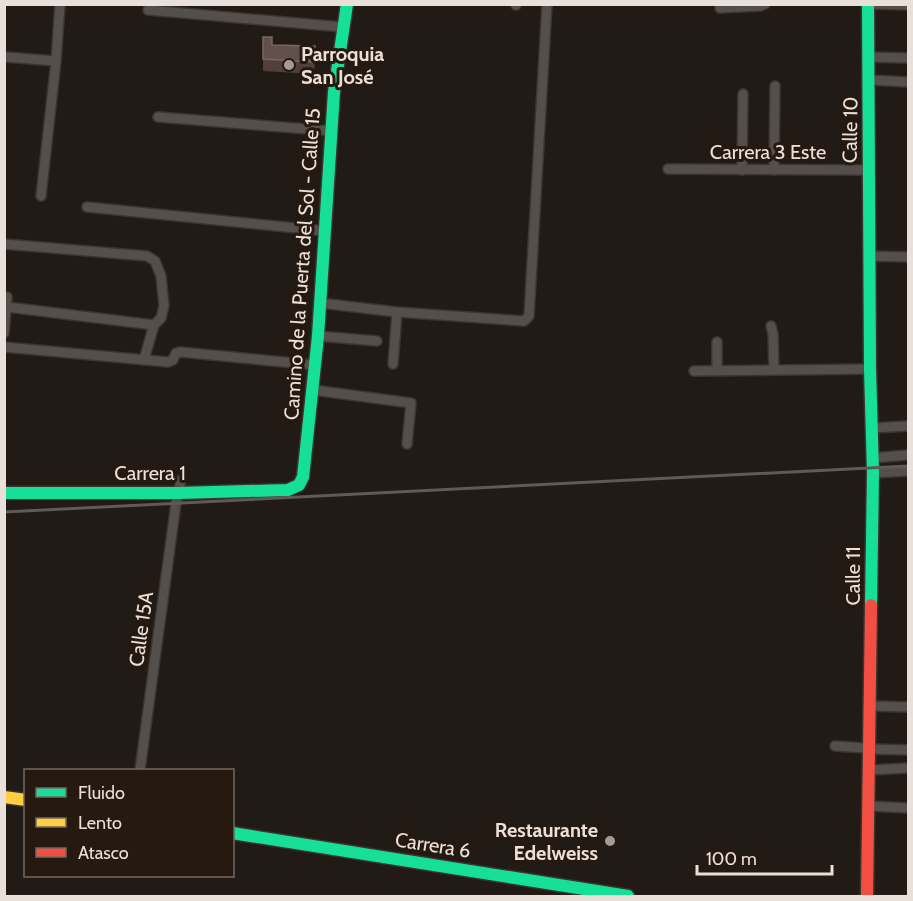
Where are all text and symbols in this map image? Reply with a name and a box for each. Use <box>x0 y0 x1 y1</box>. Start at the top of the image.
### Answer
place label: Parroquia San José <box>301 42 384 89</box>
marker: Parroquia San José <box>282 58 296 72</box>
street label: Calle 10 <box>837 97 863 163</box>
street label: Camino de la Puerta del Sol - Calle 15 <box>279 107 325 421</box>
street label: Carrera 3 Este <box>710 140 826 164</box>
street label: Carrera 1 <box>114 461 186 485</box>
street label: Calle 11 <box>841 546 865 606</box>
street label: Calle 15A <box>124 589 158 668</box>
legend <box>24 769 234 877</box>
text: Fluido <box>78 782 125 804</box>
text: Lento <box>78 812 122 834</box>
place label: Restaurante Edelweiss <box>495 818 598 865</box>
street label: Carrera 6 <box>393 827 473 863</box>
marker: Restaurante Edelweiss <box>603 834 617 848</box>
scale bar <box>697 838 832 876</box>
text: Atasco <box>78 842 129 864</box>
text: 100 m <box>706 848 757 870</box>

